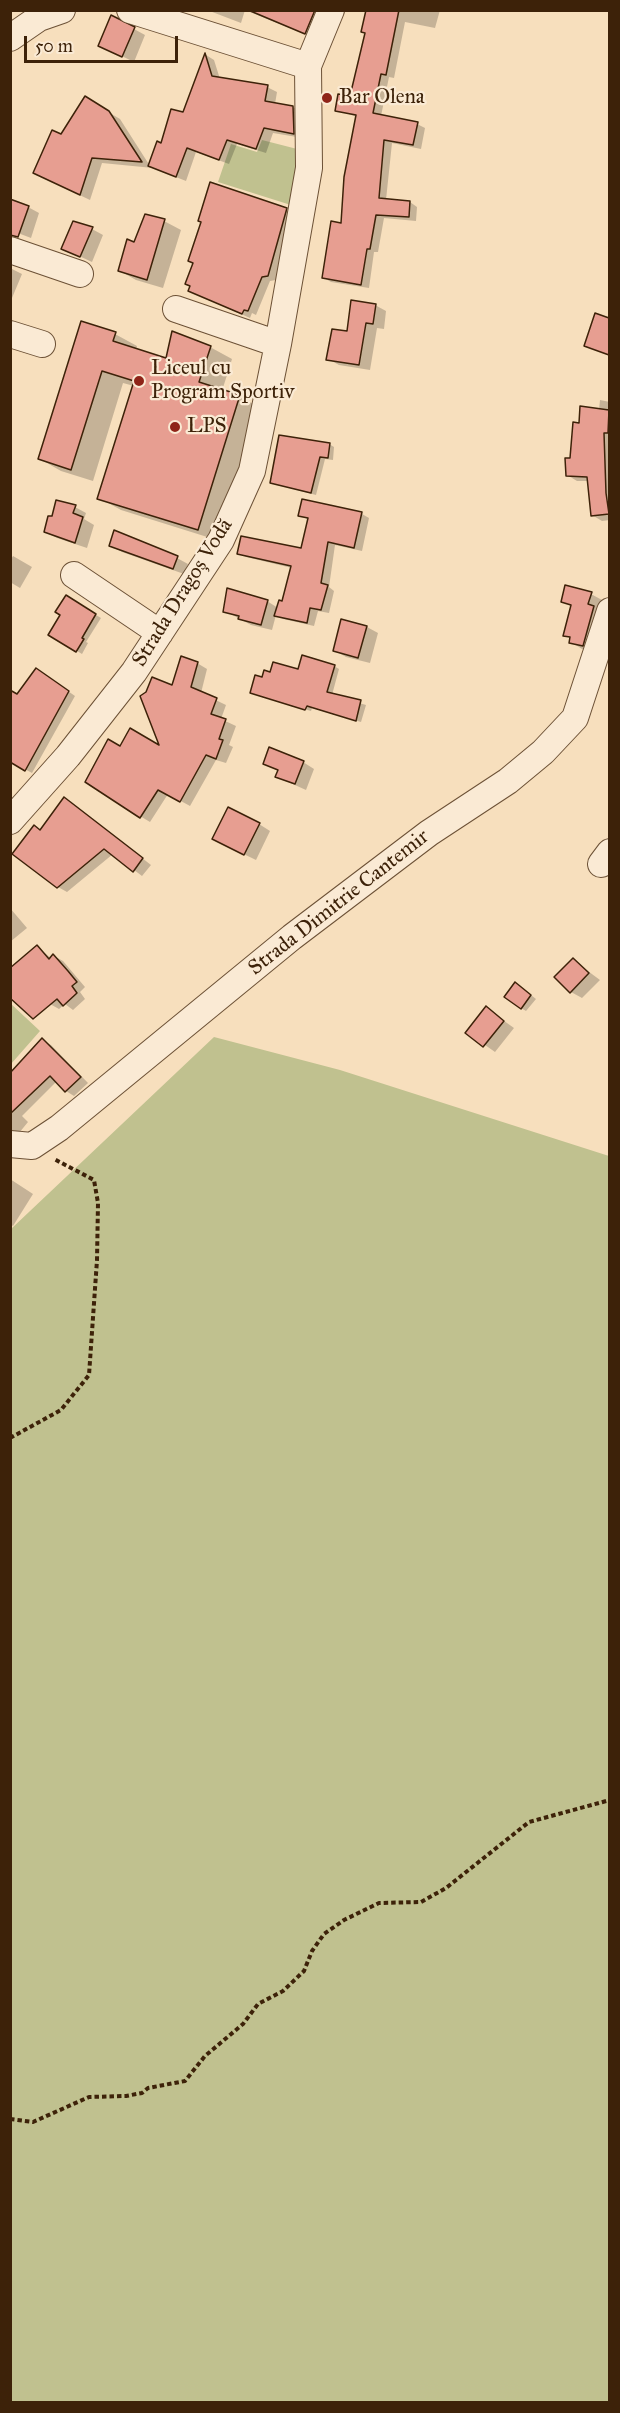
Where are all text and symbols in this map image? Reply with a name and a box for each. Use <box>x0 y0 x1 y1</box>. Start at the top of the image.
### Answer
scale bar <box>27 24 182 62</box>
text: 50 m <box>35 35 73 57</box>
place label: Bar Olena <box>339 85 425 111</box>
marker: Bar Olena <box>320 91 334 105</box>
place label: Liceul cu Program Sportiv <box>151 356 294 406</box>
marker: Liceul cu Program Sportiv <box>132 374 146 388</box>
place label: LPS <box>187 414 227 440</box>
marker: LPS <box>168 420 182 434</box>
street label: Strada Dragoș Vodă <box>127 514 239 672</box>
street label: Strada Dimitrie Cantemir <box>244 825 434 981</box>

